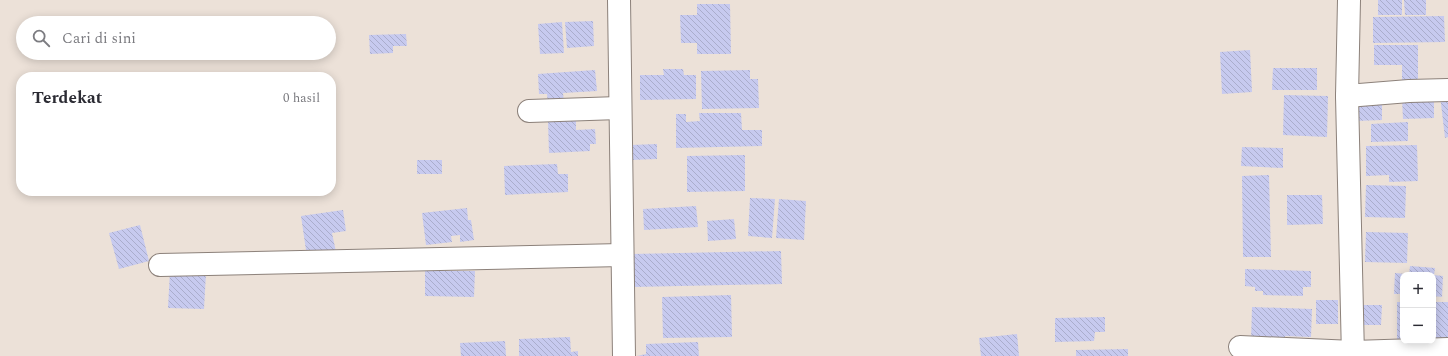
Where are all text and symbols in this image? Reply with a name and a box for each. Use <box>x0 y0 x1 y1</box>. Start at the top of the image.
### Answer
search box <box>16 16 336 60</box>
icon: search <box>30 27 52 49</box>
text: Cari di sini <box>62 27 136 50</box>
text: Terdekat <box>32 85 102 111</box>
text: 0 hasil <box>283 88 320 108</box>
map controls <box>1400 272 1436 344</box>
button: + <box>1400 272 1436 308</box>
button: − <box>1400 308 1436 344</box>

